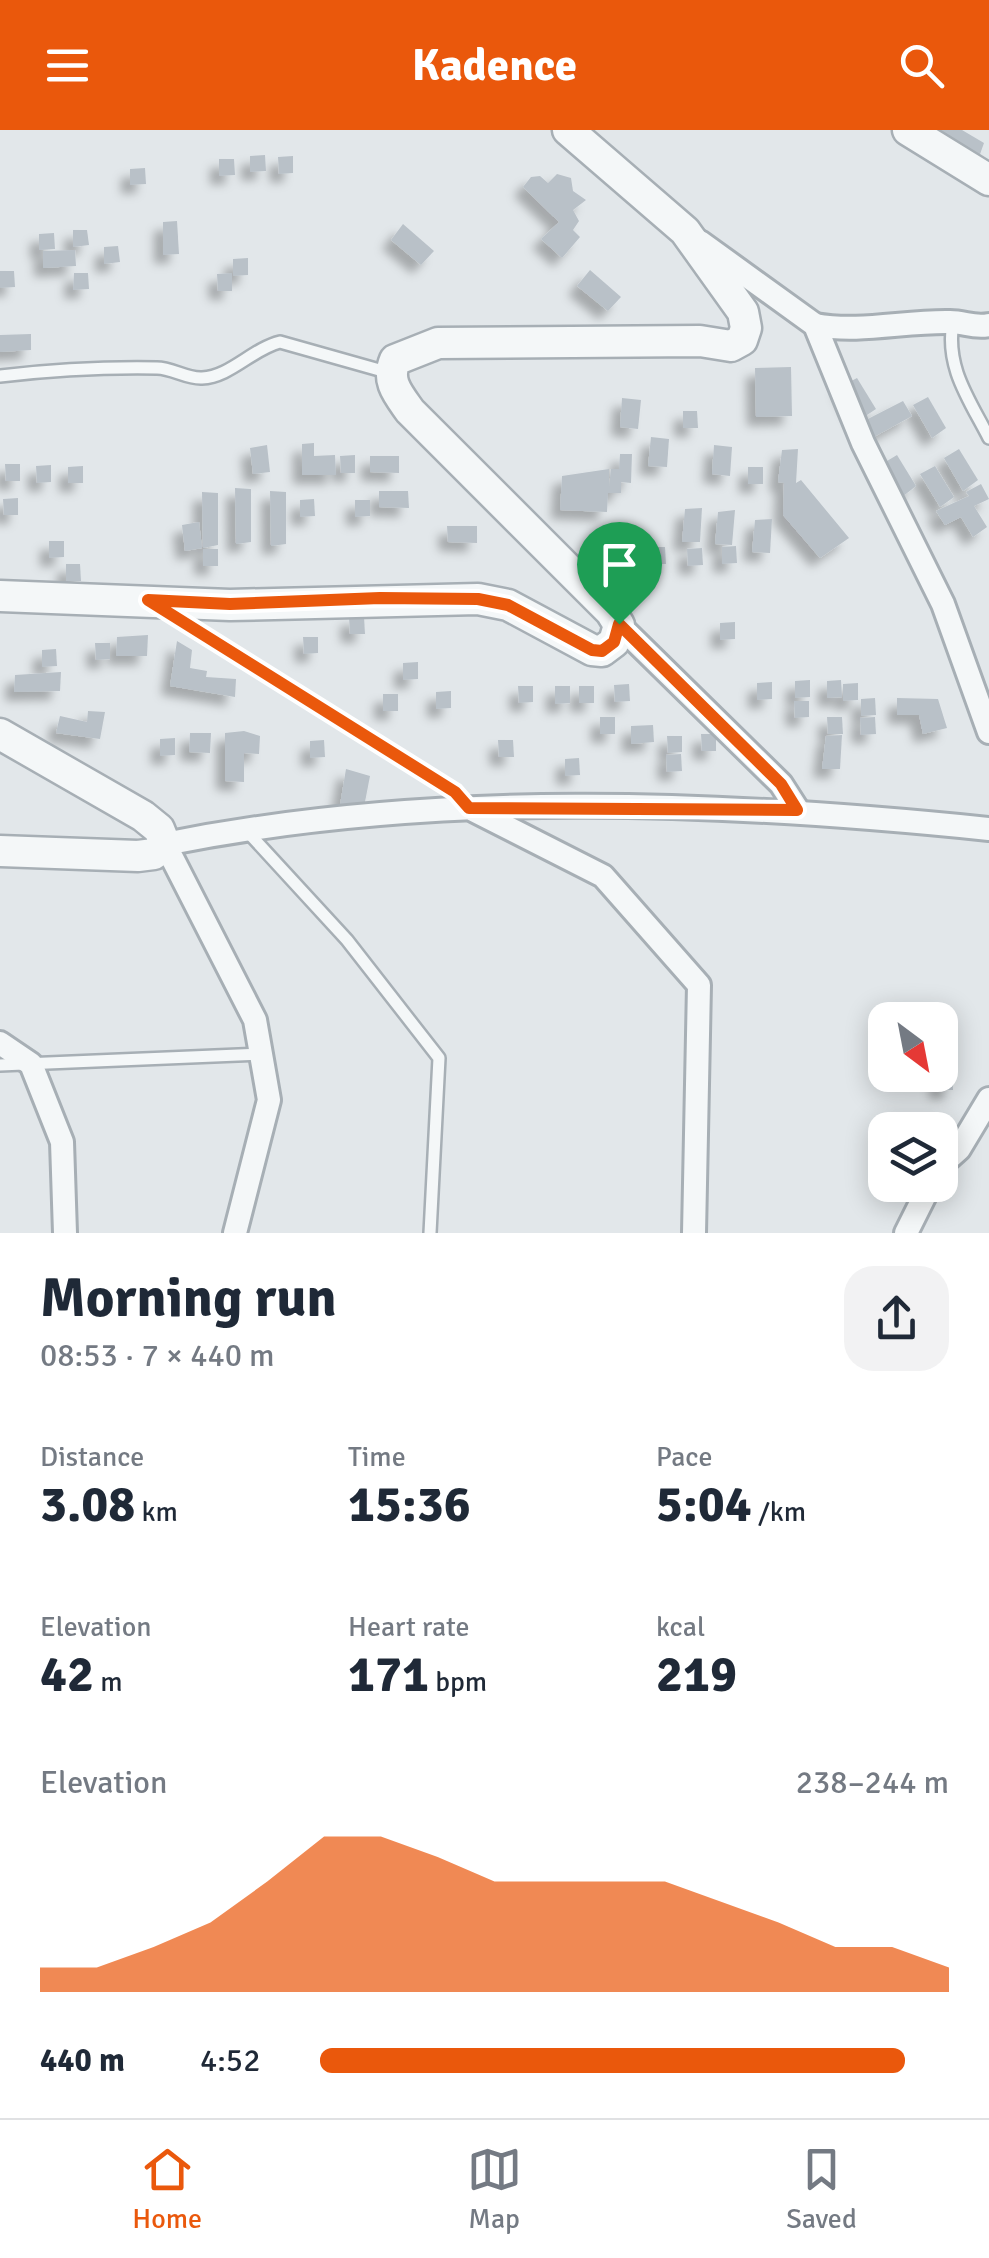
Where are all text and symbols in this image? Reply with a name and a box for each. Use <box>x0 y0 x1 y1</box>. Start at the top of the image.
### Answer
icon: menu <box>40 38 95 93</box>
text: Kadence <box>412 38 577 93</box>
icon: search <box>894 38 949 93</box>
pin <box>577 522 662 625</box>
icon: arrive <box>592 537 647 592</box>
north arrow <box>868 1002 958 1092</box>
map controls <box>868 1002 958 1202</box>
button: layers <box>868 1112 958 1202</box>
text: Morning run <box>40 1264 337 1332</box>
button: share <box>844 1266 949 1371</box>
text: 08:53 · 7 × 440 m <box>40 1336 275 1375</box>
text: Distance <box>40 1440 144 1474</box>
text: Time <box>348 1440 406 1474</box>
text: Pace <box>656 1440 712 1474</box>
text: 3.08 <box>40 1474 135 1536</box>
text: 15:36 <box>348 1474 471 1536</box>
text: 5:04 <box>656 1474 752 1536</box>
text: km <box>135 1495 178 1529</box>
text: /km <box>752 1495 806 1529</box>
text: Elevation <box>40 1610 152 1644</box>
text: Heart rate <box>348 1610 470 1644</box>
text: kcal <box>656 1610 705 1644</box>
text: 42 <box>40 1644 94 1706</box>
text: 171 <box>348 1644 429 1706</box>
text: 219 <box>656 1644 737 1706</box>
text: m <box>94 1665 123 1699</box>
text: bpm <box>429 1665 487 1699</box>
text: Elevation <box>40 1763 167 1802</box>
text: 238–244 m <box>796 1763 949 1802</box>
text: 440 m <box>40 2041 125 2080</box>
text: 4:52 <box>200 2041 260 2080</box>
tab: Home <box>132 2142 202 2236</box>
tab: Map <box>467 2142 522 2236</box>
tab: Saved <box>786 2142 857 2236</box>

